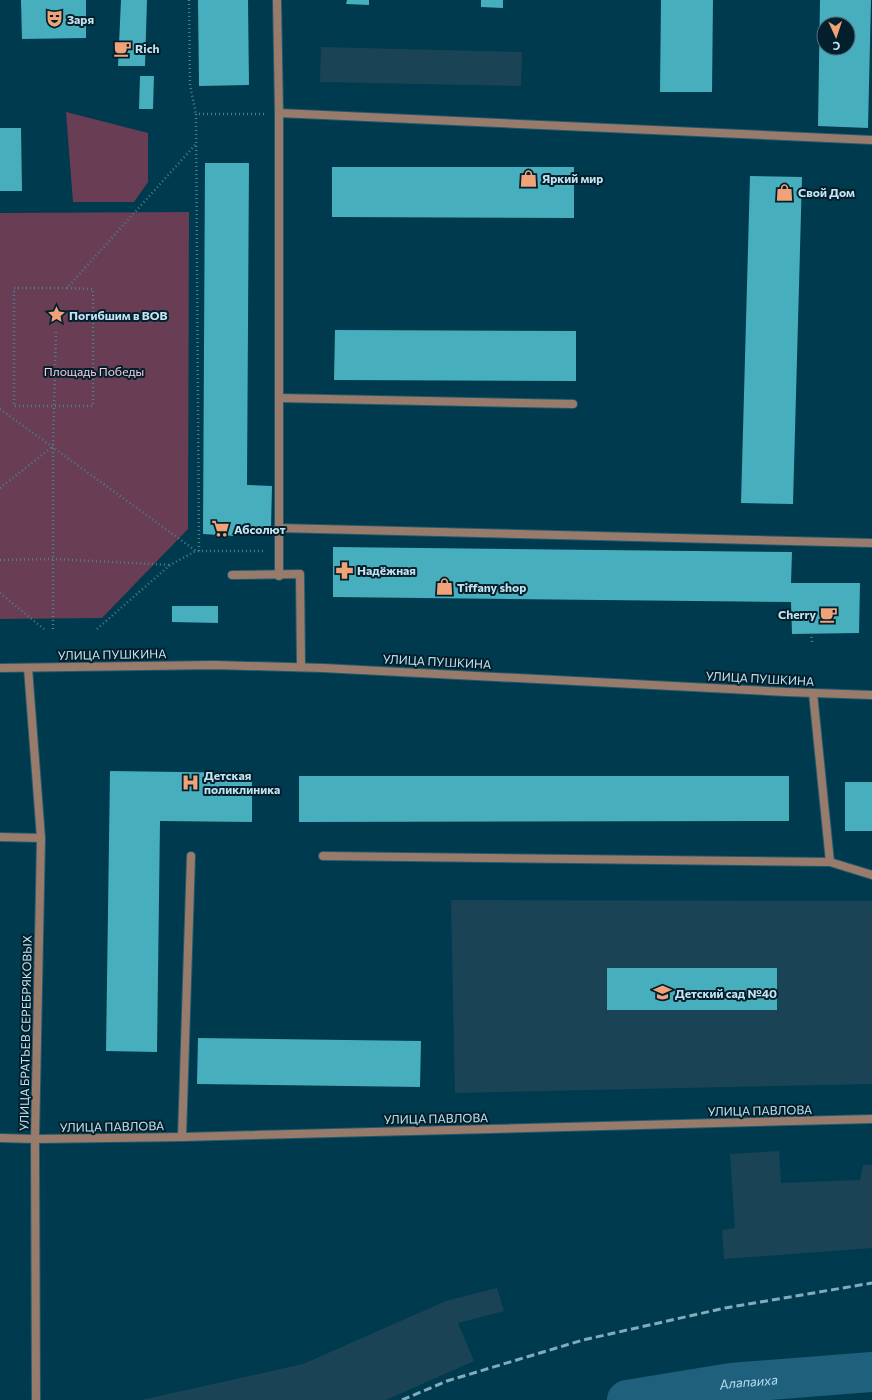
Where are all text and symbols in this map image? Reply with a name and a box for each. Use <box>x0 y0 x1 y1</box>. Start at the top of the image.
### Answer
theatre icon: Заря <box>44 9 64 29</box>
place label: Заря <box>67 12 94 26</box>
north arrow <box>816 16 856 56</box>
cafe icon: Rich <box>112 38 132 58</box>
text: С <box>832 40 841 53</box>
place label: Rich <box>135 41 159 55</box>
shop icon: Яркий мир <box>519 168 539 188</box>
place label: Яркий мир <box>542 171 603 185</box>
shop icon: Свой Дом <box>775 182 795 202</box>
place label: Свой Дом <box>798 185 855 199</box>
place icon: Погибшим в ВОВ <box>46 305 66 325</box>
place label: Погибшим в ВОВ <box>69 308 168 322</box>
park label: Площадь Победы <box>44 364 144 378</box>
supermarket icon: Абсолют <box>211 519 231 539</box>
place label: Абсолют <box>234 522 286 536</box>
pharmacy icon: Надёжная <box>334 560 354 580</box>
place label: Надёжная <box>357 563 416 577</box>
shop icon: Tiffany shop <box>434 577 454 597</box>
place label: Tiffany shop <box>457 580 526 594</box>
cafe icon: Cherry <box>819 604 839 624</box>
place label: Cherry <box>778 607 816 621</box>
street label: УЛИЦА ПУШКИНА <box>57 646 167 662</box>
street label: УЛИЦА ПУШКИНА <box>382 651 492 671</box>
street label: УЛИЦА ПУШКИНА <box>705 668 815 688</box>
place label: Детская поликлиника <box>204 768 280 796</box>
hospital icon: Детская поликлиника <box>181 772 201 792</box>
street label: УЛИЦА БРАТЬЕВ СЕРЕБРЯКОВЫХ <box>16 935 34 1131</box>
school or university icon: Детский сад №40 <box>652 983 672 1003</box>
place label: Детский сад №40 <box>675 986 777 1000</box>
street label: УЛИЦА ПАВЛОВА <box>708 1102 812 1118</box>
street label: УЛИЦА ПАВЛОВА <box>384 1110 488 1126</box>
street label: УЛИЦА ПАВЛОВА <box>60 1118 164 1134</box>
water label: Алапаиха <box>717 1371 779 1393</box>

